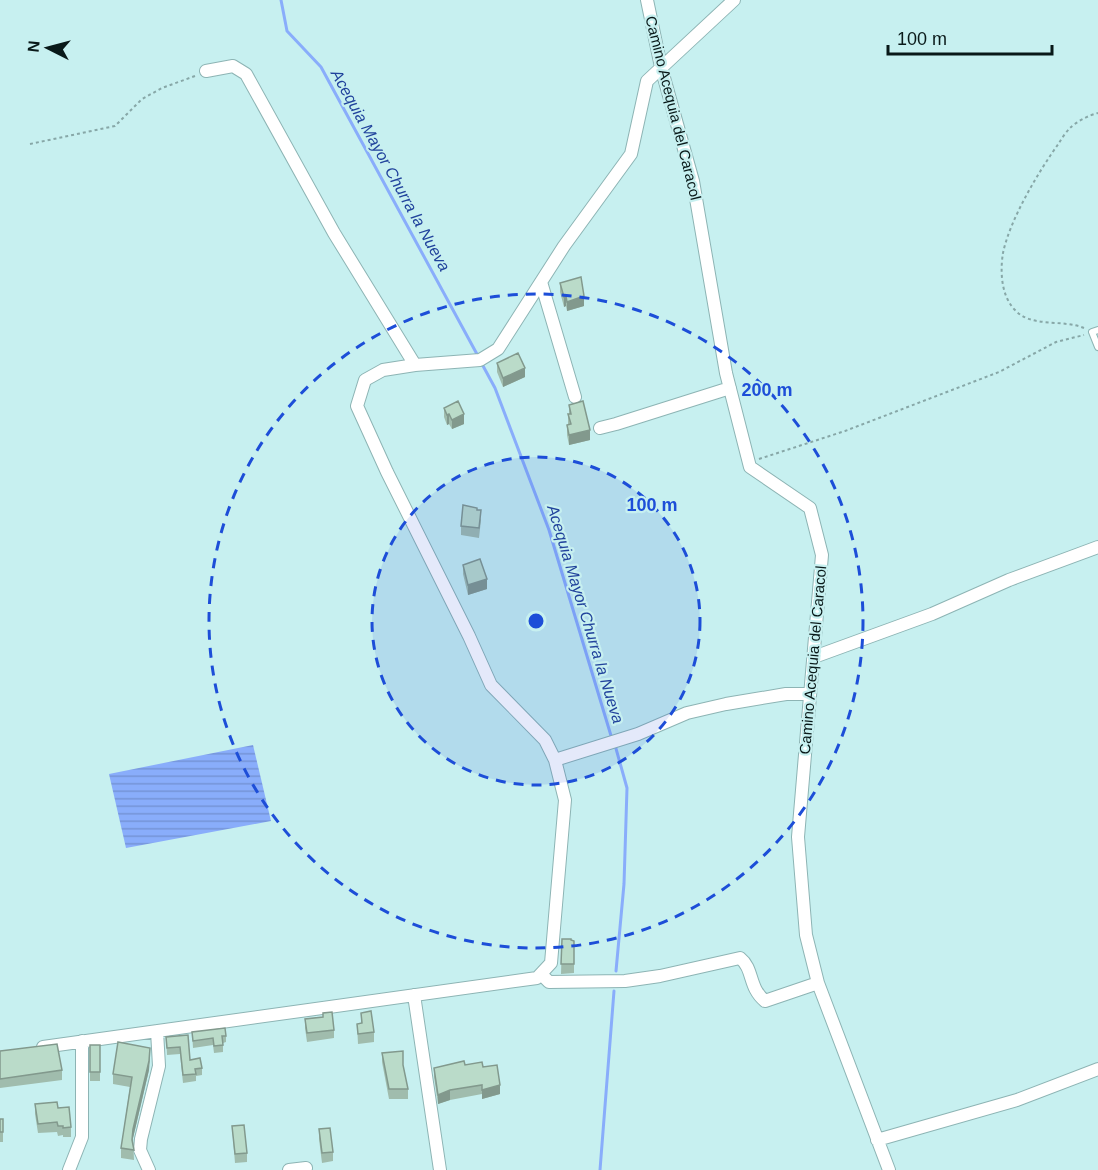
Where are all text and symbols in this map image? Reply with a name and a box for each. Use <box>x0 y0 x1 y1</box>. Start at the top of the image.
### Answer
street label: Camino Acequia del Caracol <box>642 14 705 202</box>
north arrow <box>18 18 78 78</box>
scale bar <box>888 18 1052 56</box>
text: 100 m <box>897 29 947 49</box>
text: N <box>25 40 43 53</box>
water label: Acequia Mayor Churra la Nueva <box>327 66 453 274</box>
text: 200 m <box>741 380 793 400</box>
text: 100 m <box>626 495 678 515</box>
water label: Acequia Mayor Churra la Nueva <box>544 502 627 726</box>
street label: Camino Acequia del Caracol <box>796 565 829 755</box>
centre of rings <box>526 611 546 631</box>

